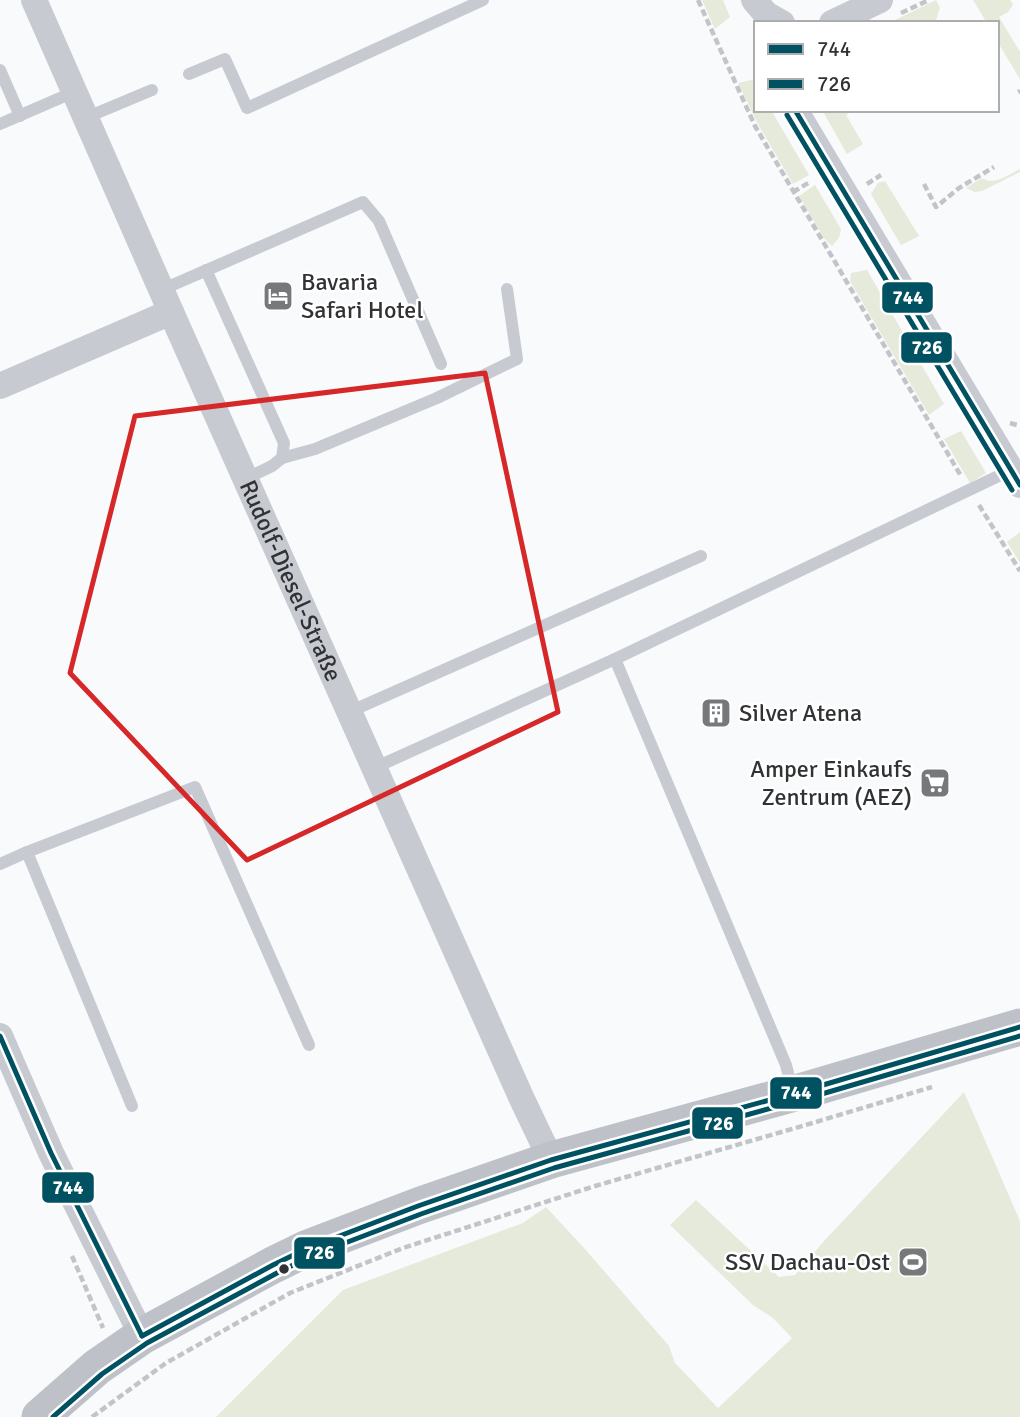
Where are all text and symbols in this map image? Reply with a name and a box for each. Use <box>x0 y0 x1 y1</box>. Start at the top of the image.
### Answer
legend <box>754 21 999 112</box>
text: 744 <box>817 36 851 62</box>
text: 726 <box>817 71 851 97</box>
place label: Bavaria Safari Hotel <box>301 267 423 325</box>
hotel icon: Bavaria Safari Hotel <box>261 279 295 313</box>
line badge: 744 <box>881 281 934 314</box>
text: 744 <box>893 286 923 310</box>
line badge: 726 <box>900 331 953 364</box>
text: 726 <box>912 336 942 360</box>
street label: Rudolf-Diesel-Straße <box>233 475 349 686</box>
building icon: Silver Atena <box>699 696 733 730</box>
place label: Silver Atena <box>739 698 862 728</box>
place label: Amper Einkaufs Zentrum (AEZ) <box>750 754 912 812</box>
supermarket icon: Amper Einkaufs Zentrum (AEZ) <box>918 766 952 800</box>
line badge: 744 <box>769 1076 823 1110</box>
text: 744 <box>781 1081 811 1105</box>
line badge: 726 <box>691 1106 744 1140</box>
text: 726 <box>703 1112 733 1136</box>
line badge: 744 <box>41 1171 95 1204</box>
text: 744 <box>53 1176 83 1200</box>
line badge: 726 <box>293 1236 346 1270</box>
text: 726 <box>304 1241 334 1265</box>
sports icon: SSV Dachau-Ost <box>896 1245 930 1279</box>
place label: SSV Dachau-Ost <box>725 1247 890 1277</box>
unlabelled marker <box>277 1262 291 1276</box>

